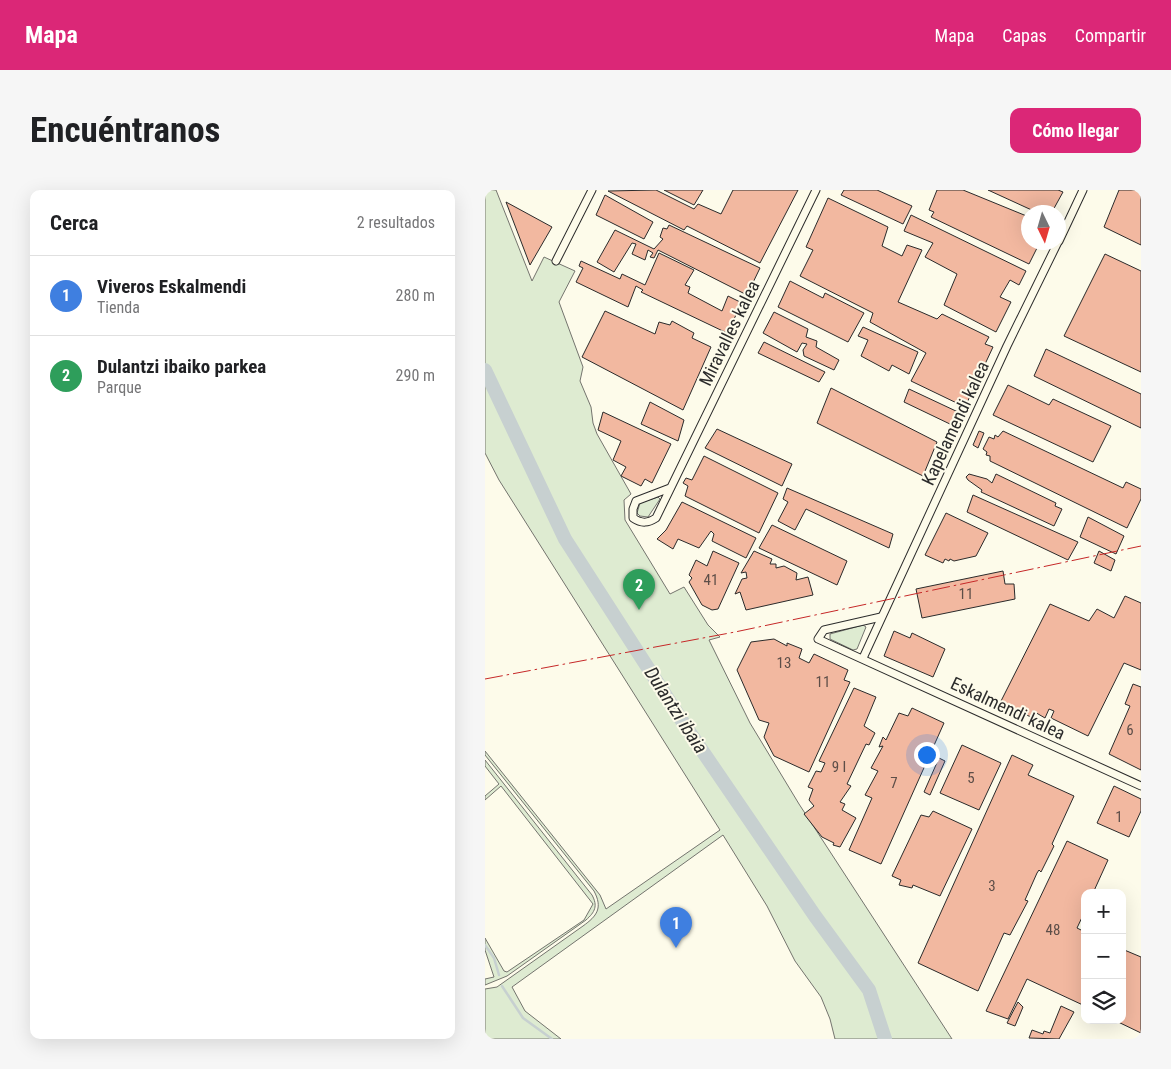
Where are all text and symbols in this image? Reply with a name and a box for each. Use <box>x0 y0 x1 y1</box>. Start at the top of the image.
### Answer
text: Mapa <box>25 21 78 49</box>
text: Mapa <box>935 25 974 46</box>
text: Capas <box>1002 25 1047 46</box>
text: Compartir <box>1075 25 1146 46</box>
button: Cómo llegar <box>1010 108 1141 153</box>
text: Encuéntranos <box>30 110 221 151</box>
north arrow <box>1021 205 1066 250</box>
text: Cerca <box>50 211 98 235</box>
text: 2 resultados <box>357 213 435 232</box>
text: Viveros Eskalmendi <box>97 275 246 298</box>
street label: Miravalles kalea <box>694 277 764 389</box>
text: 1 <box>62 286 70 305</box>
text: 280 m <box>396 286 435 305</box>
text: Tienda <box>97 298 140 317</box>
text: Dulantzi ibaiko parkea <box>97 355 266 378</box>
street label: Kapelamendi kalea <box>917 358 993 488</box>
text: 2 <box>62 366 70 385</box>
text: 290 m <box>396 366 435 385</box>
text: Parque <box>97 378 141 397</box>
pin: 2 <box>623 569 655 610</box>
house number: 41 <box>704 571 718 589</box>
house number: 11 <box>959 585 973 603</box>
house number: 13 <box>777 654 791 672</box>
water label: Dulantzi ibaia <box>639 662 713 758</box>
street label: Eskalmendi kalea <box>947 672 1069 744</box>
house number: 11 <box>816 673 830 691</box>
house number: 6 <box>1126 721 1134 739</box>
your location <box>914 742 940 768</box>
house number: 9 I <box>832 758 846 776</box>
house number: 5 <box>967 769 975 787</box>
house number: 7 <box>890 774 898 792</box>
house number: 1 <box>1115 808 1123 826</box>
house number: 3 <box>988 877 996 895</box>
map controls <box>1081 889 1126 1024</box>
button: + <box>1081 889 1126 934</box>
pin: 1 <box>660 907 692 948</box>
house number: 48 <box>1046 921 1060 939</box>
button: − <box>1081 934 1126 979</box>
button: layers <box>1081 979 1126 1024</box>

